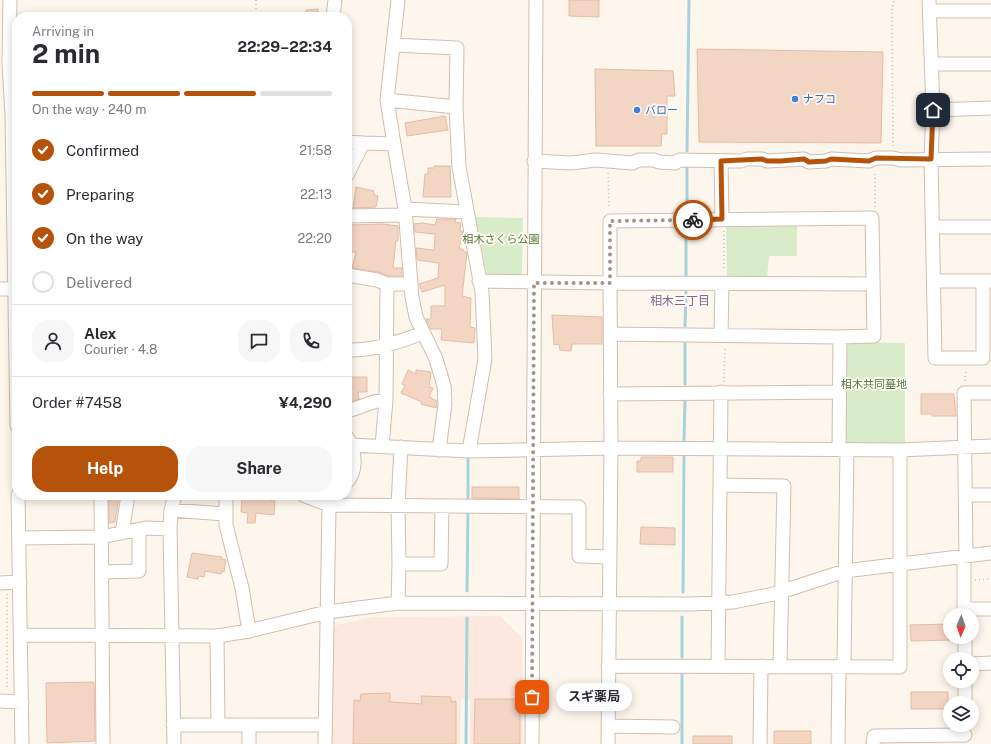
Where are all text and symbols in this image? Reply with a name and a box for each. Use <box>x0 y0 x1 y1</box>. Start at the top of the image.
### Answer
text: Arriving in <box>32 24 94 39</box>
text: 2 min <box>32 38 100 69</box>
text: 22:29–22:34 <box>237 38 332 55</box>
place label: ナフコ <box>803 93 836 105</box>
pin <box>916 93 950 127</box>
marker: ナフコ <box>790 94 800 104</box>
icon: home <box>922 99 944 121</box>
text: On the way · 240 m <box>32 102 146 117</box>
place label: バロー <box>645 104 678 116</box>
marker: バロー <box>632 105 642 115</box>
icon: check <box>32 139 54 161</box>
text: Confirmed <box>66 142 139 159</box>
text: 21:58 <box>299 143 332 158</box>
icon: check <box>32 183 54 205</box>
text: Preparing <box>66 186 135 203</box>
text: 22:13 <box>300 187 332 202</box>
courier <box>673 200 713 240</box>
icon: bike <box>682 209 704 231</box>
icon: check <box>32 227 54 249</box>
text: On the way <box>66 230 143 247</box>
text: 22:20 <box>298 231 332 246</box>
park label: 相木さくら公園 <box>463 233 540 245</box>
text: Delivered <box>66 274 132 291</box>
district label: 相木三丁目 <box>650 294 710 308</box>
button: person <box>32 320 74 362</box>
button: chat <box>238 320 280 362</box>
button: phone <box>290 320 332 362</box>
text: Alex <box>84 325 116 342</box>
text: Courier · 4.8 <box>84 342 157 357</box>
park label: 相木共同墓地 <box>841 378 907 390</box>
text: Order #7458 <box>32 394 122 411</box>
text: ¥4,290 <box>279 394 332 411</box>
button: Help <box>32 446 178 492</box>
button: Share <box>186 446 332 492</box>
north arrow <box>943 608 979 644</box>
map controls <box>943 608 979 732</box>
button: locate <box>943 652 979 688</box>
pin <box>515 680 549 714</box>
callout: スギ薬局 <box>556 683 632 711</box>
icon: bag <box>521 686 543 708</box>
text: スギ薬局 <box>568 689 620 704</box>
button: layers <box>943 696 979 732</box>

